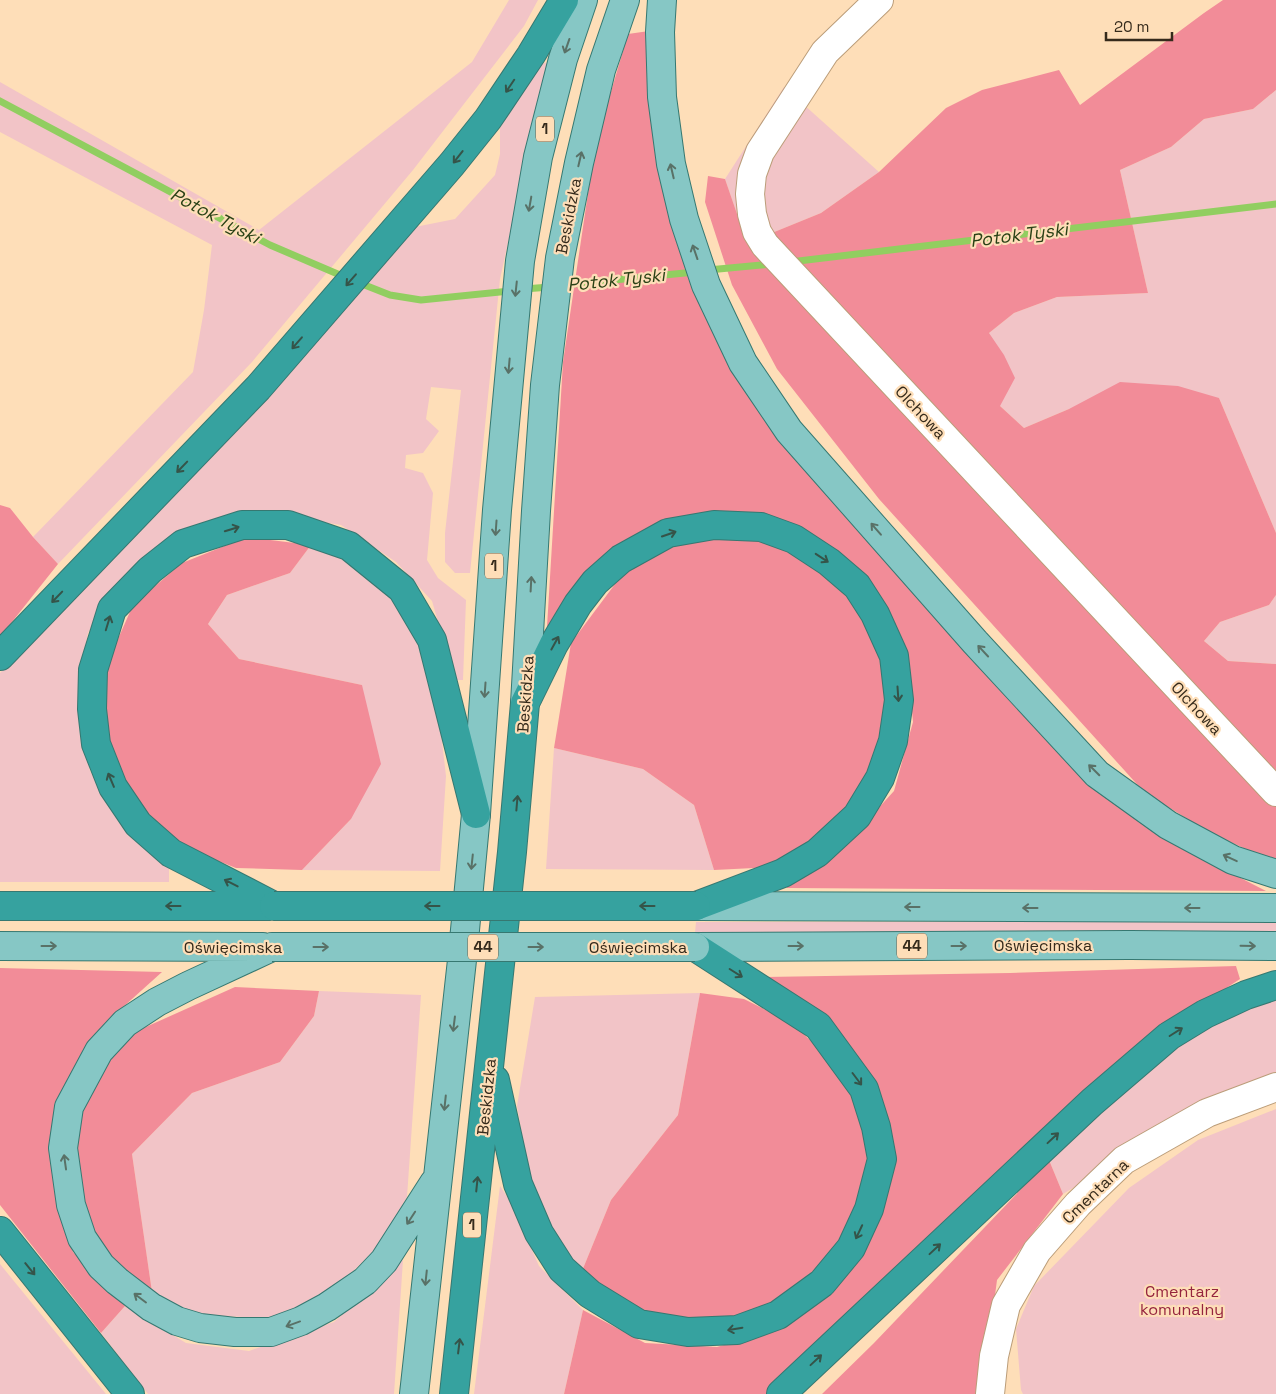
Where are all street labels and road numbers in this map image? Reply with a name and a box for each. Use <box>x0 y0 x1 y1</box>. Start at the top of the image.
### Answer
road number: 1 <box>536 116 554 142</box>
street label: Beskidzka <box>551 176 586 256</box>
street label: Olchowa <box>891 381 951 443</box>
road number: 1 <box>485 554 503 578</box>
street label: Beskidzka <box>512 655 539 733</box>
street label: Olchowa <box>1167 677 1227 739</box>
road number: 44 <box>468 934 498 960</box>
road number: 44 <box>897 934 927 958</box>
street label: Oświęcimska <box>994 935 1092 956</box>
street label: Oświęcimska <box>184 937 282 958</box>
street label: Oświęcimska <box>589 937 687 958</box>
street label: Beskidzka <box>472 1058 501 1137</box>
street label: Cmentarna <box>1058 1154 1133 1228</box>
road number: 1 <box>463 1212 481 1238</box>

